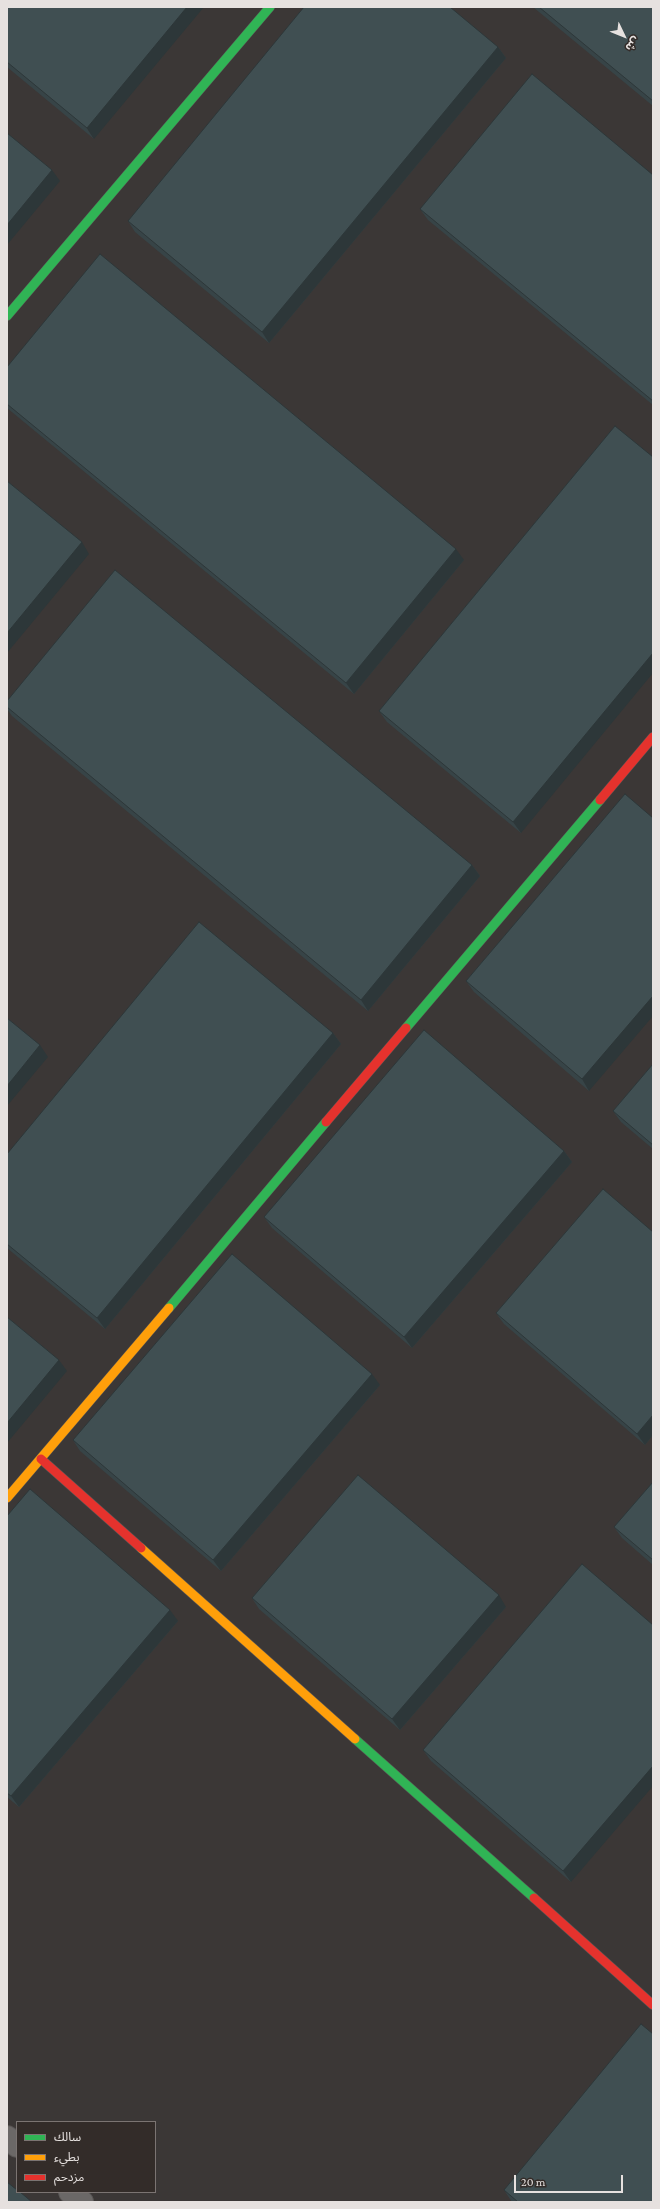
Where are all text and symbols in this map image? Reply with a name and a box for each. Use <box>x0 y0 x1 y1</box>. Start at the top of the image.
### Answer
north arrow <box>604 16 644 56</box>
text: ش <box>623 35 642 54</box>
legend <box>16 2121 156 2193</box>
text: سالك <box>54 2130 81 2144</box>
text: بطيء <box>54 2150 80 2164</box>
scale bar <box>516 2167 625 2193</box>
text: مزدحم <box>54 2170 84 2184</box>
text: 20 m <box>521 2175 545 2189</box>

